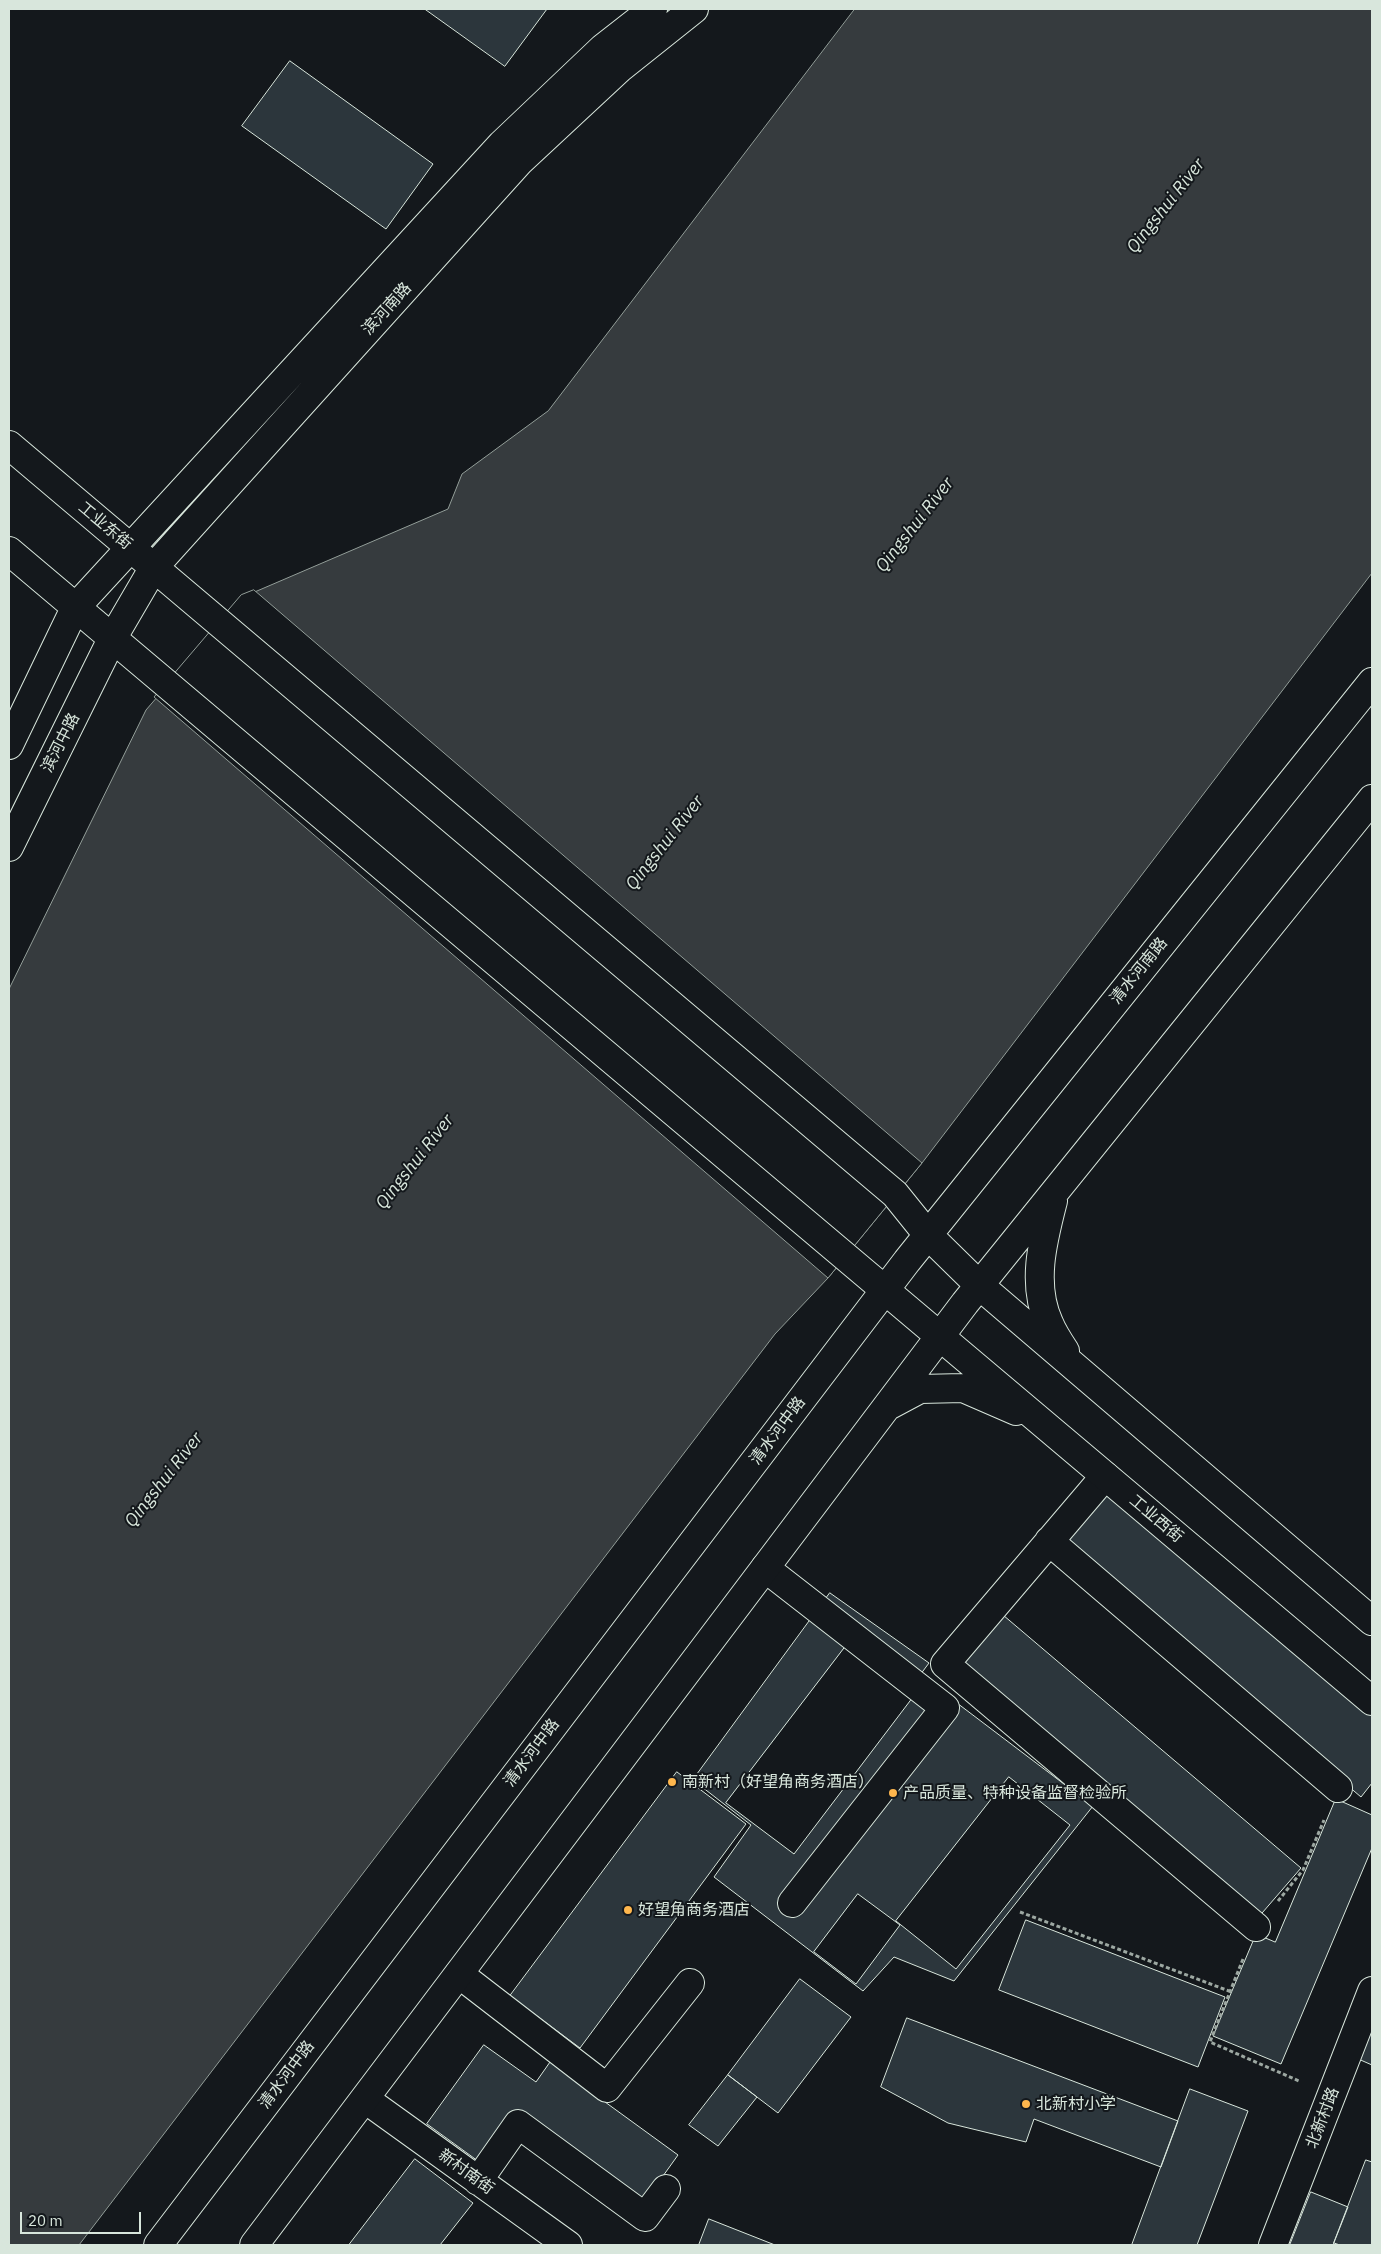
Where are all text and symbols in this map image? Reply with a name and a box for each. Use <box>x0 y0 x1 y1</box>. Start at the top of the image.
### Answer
water label: Qingshui River <box>1122 154 1210 258</box>
street label: 滨河南路 <box>358 279 416 339</box>
water label: Qingshui River <box>871 473 959 577</box>
street label: 工业东街 <box>74 498 136 554</box>
street label: 滨河中路 <box>38 710 84 776</box>
water label: Qingshui River <box>621 791 709 895</box>
street label: 清水河南路 <box>1106 934 1172 1008</box>
water label: Qingshui River <box>371 1110 459 1214</box>
street label: 清水河中路 <box>746 1393 810 1469</box>
water label: Qingshui River <box>120 1428 208 1532</box>
street label: 工业西街 <box>1125 1491 1187 1547</box>
street label: 清水河中路 <box>500 1715 564 1791</box>
place label: 南新村（好望角商务酒店） <box>682 1772 874 1792</box>
marker: 南新村（好望角商务酒店） <box>666 1776 678 1788</box>
place label: 产品质量、特种设备监督检验所 <box>903 1783 1127 1803</box>
marker: 产品质量、特种设备监督检验所 <box>887 1787 899 1799</box>
place label: 好望角商务酒店 <box>638 1900 750 1920</box>
marker: 好望角商务酒店 <box>622 1904 634 1916</box>
street label: 清水河中路 <box>255 2037 319 2113</box>
street label: 北新村路 <box>1303 2085 1343 2151</box>
place label: 北新村小学 <box>1036 2094 1116 2114</box>
marker: 北新村小学 <box>1020 2098 1032 2110</box>
street label: 新村南街 <box>434 2145 498 2199</box>
scale bar <box>22 2202 144 2234</box>
text: 20 m <box>28 2211 63 2230</box>

